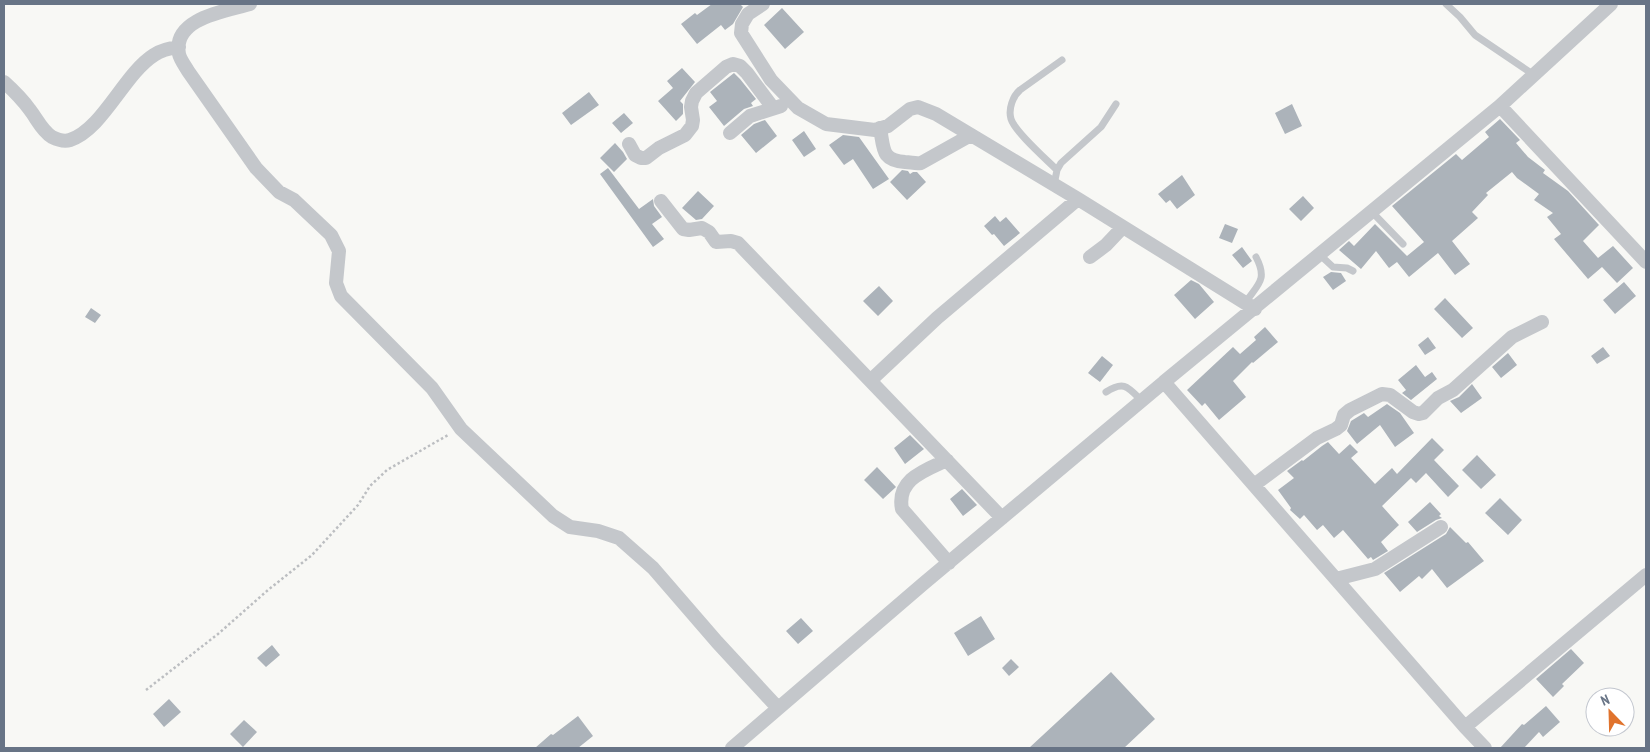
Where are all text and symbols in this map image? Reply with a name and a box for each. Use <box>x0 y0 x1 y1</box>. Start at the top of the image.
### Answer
north arrow <box>1585 687 1635 737</box>
text: N <box>1598 690 1612 710</box>

